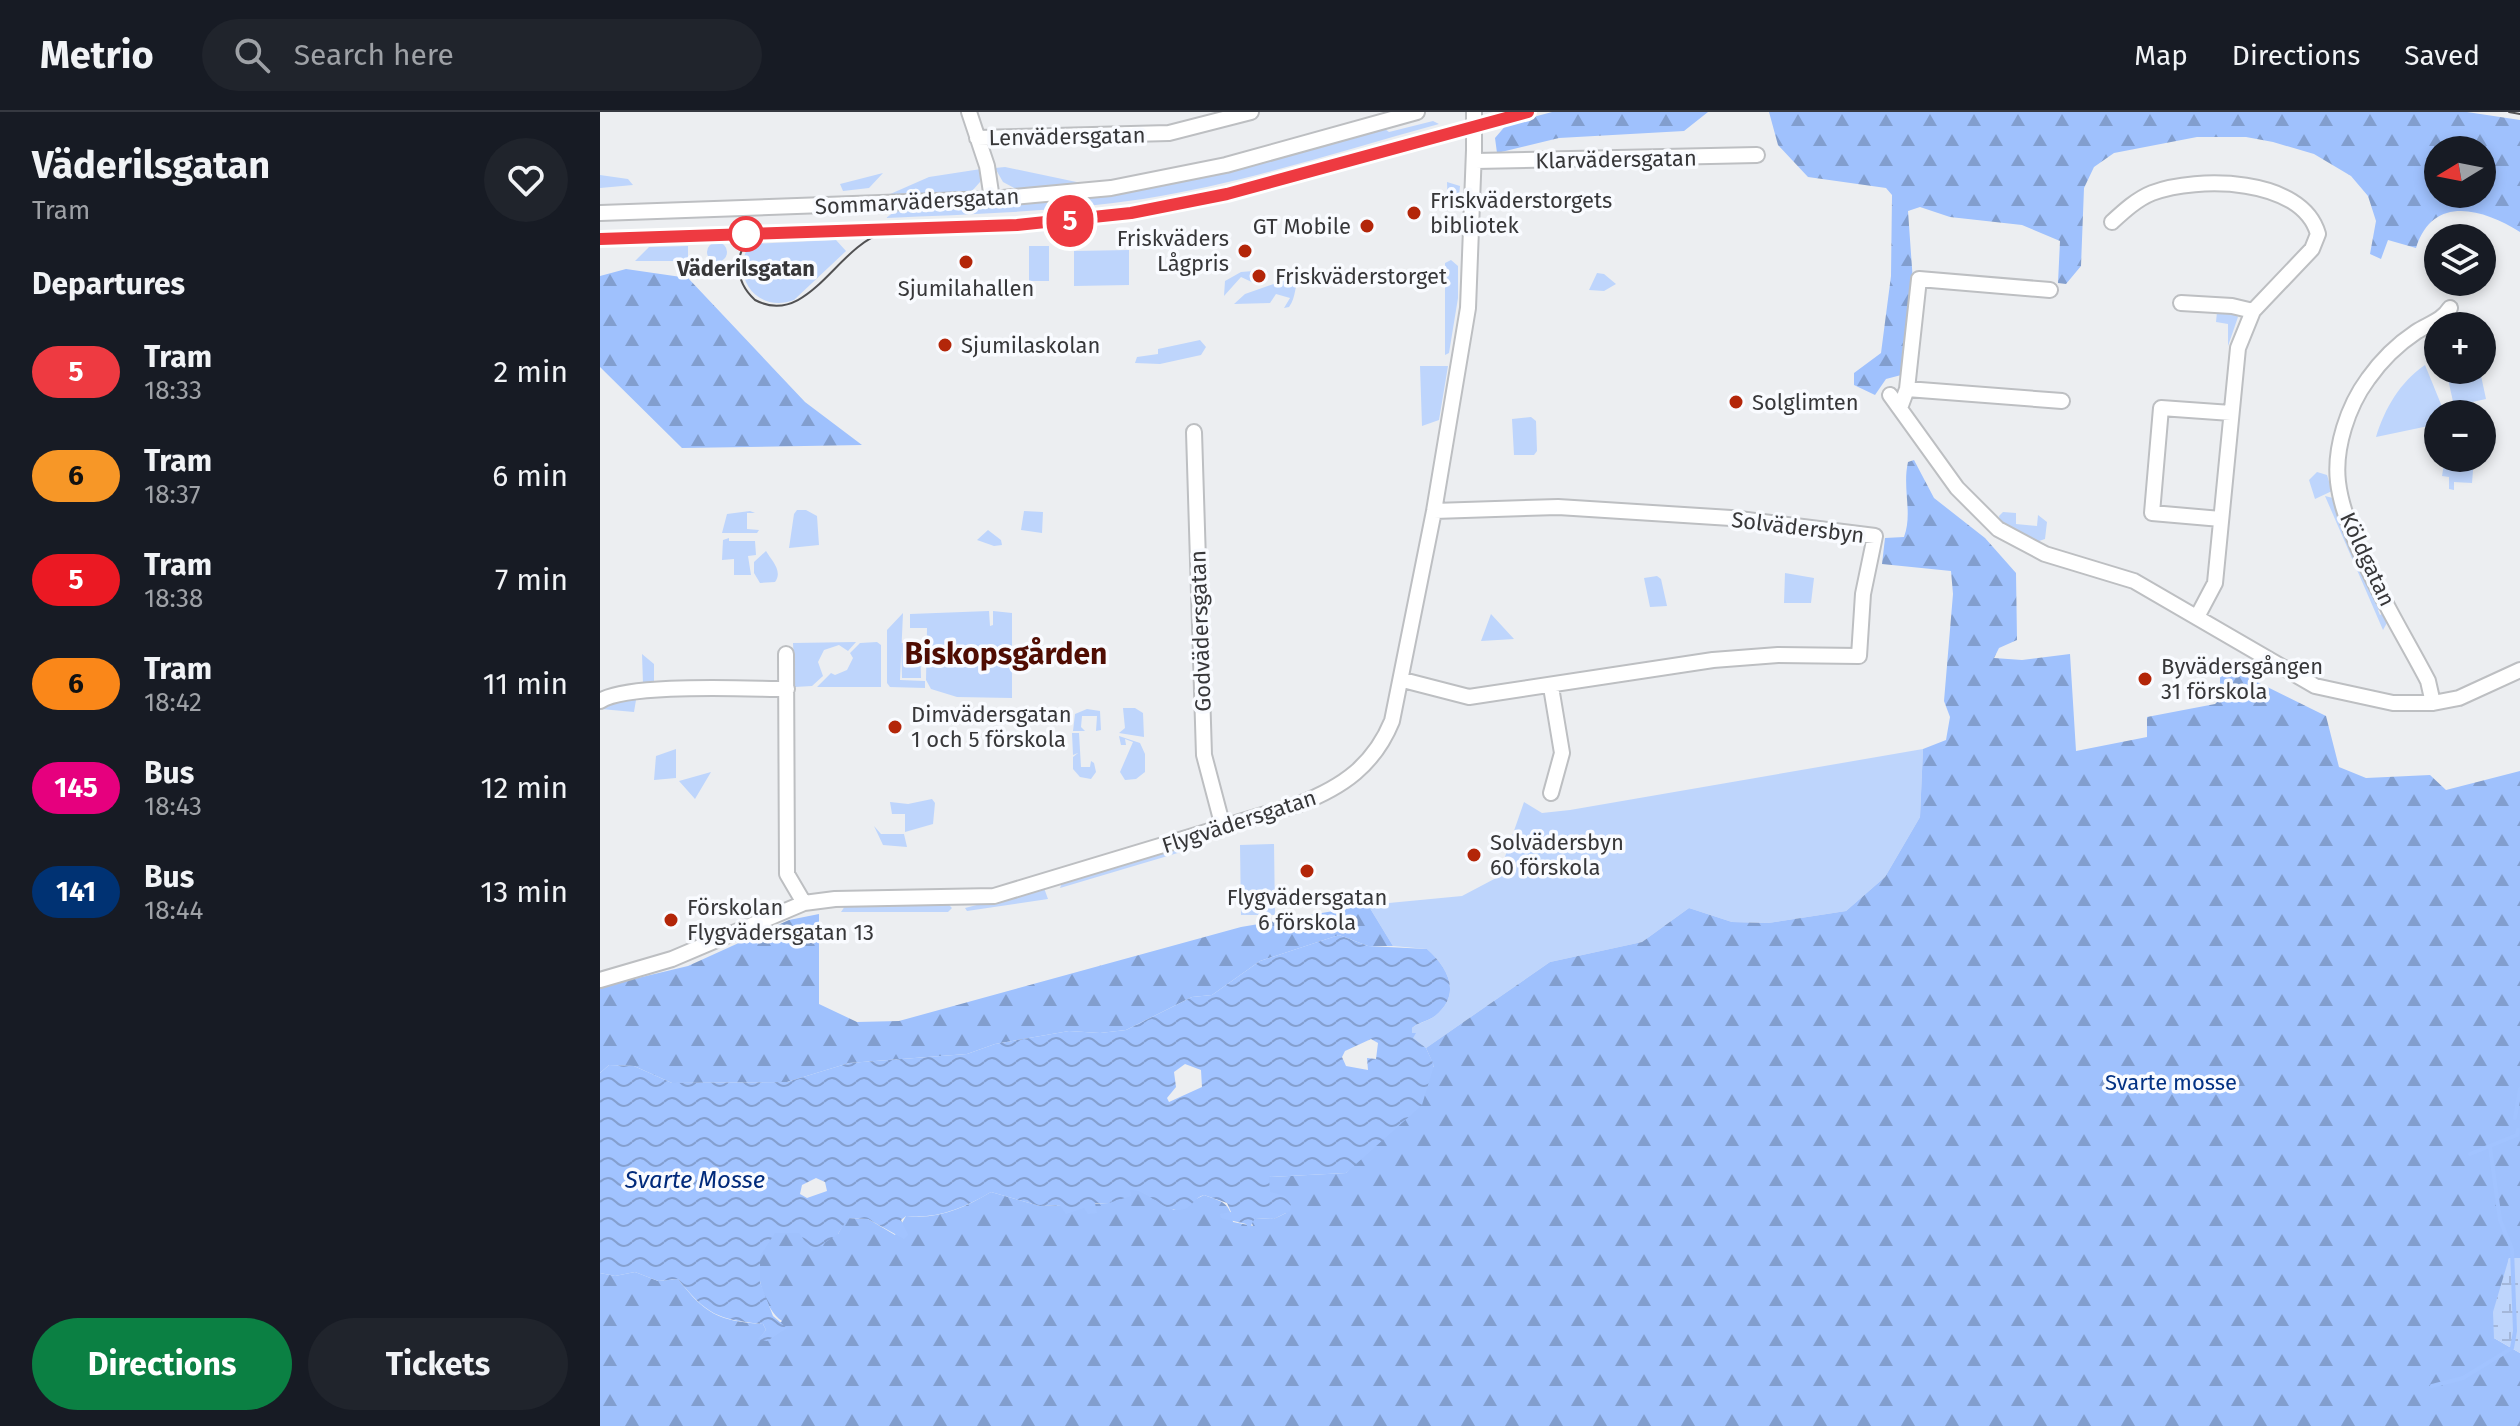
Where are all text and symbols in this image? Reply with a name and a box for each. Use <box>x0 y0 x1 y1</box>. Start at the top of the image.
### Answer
search box <box>202 19 762 91</box>
text: Metrio <box>40 32 154 78</box>
icon: search <box>230 33 274 77</box>
text: Search here <box>294 37 454 73</box>
text: Map <box>2134 39 2188 72</box>
text: Directions <box>2232 39 2360 72</box>
text: Saved <box>2404 39 2480 72</box>
street label: Lenvädersgatan <box>988 122 1146 151</box>
north arrow <box>2424 136 2496 208</box>
map controls <box>2424 136 2496 472</box>
button: heart <box>484 138 568 222</box>
text: Väderilsgatan <box>32 142 270 188</box>
street label: Klarvädersgatan <box>1535 145 1697 174</box>
street label: Sommarvädersgatan <box>814 183 1020 220</box>
place label: Friskväderstorgets bibliotek <box>1430 187 1612 239</box>
text: Tram <box>32 195 90 226</box>
line badge: 5 <box>1044 195 1096 247</box>
text: 5 <box>1062 204 1078 237</box>
marker: Friskväderstorgets bibliotek <box>1405 204 1423 222</box>
place label: GT Mobile <box>1253 213 1351 240</box>
marker: Väderilsgatan <box>729 217 763 251</box>
marker: GT Mobile <box>1358 217 1376 235</box>
button: layers <box>2424 224 2496 296</box>
place label: Friskväders Lågpris <box>1117 225 1229 277</box>
marker: Friskväders Lågpris <box>1236 242 1254 260</box>
marker: Sjumilahallen <box>957 253 975 271</box>
place label: Väderilsgatan <box>676 255 815 282</box>
place label: Friskväderstorget <box>1275 263 1447 290</box>
text: Departures <box>32 266 185 302</box>
marker: Friskväderstorget <box>1250 267 1268 285</box>
place label: Sjumilahallen <box>898 275 1034 302</box>
button: + <box>2424 312 2496 384</box>
place label: Sjumilaskolan <box>961 332 1100 359</box>
marker: Sjumilaskolan <box>936 336 954 354</box>
text: Tram <box>144 339 212 375</box>
text: 2 min <box>493 354 568 390</box>
text: 5 <box>68 355 84 388</box>
text: 18:33 <box>144 375 202 406</box>
place label: Solglimten <box>1752 389 1859 416</box>
marker: Solglimten <box>1727 393 1745 411</box>
button: − <box>2424 400 2496 472</box>
text: Tram <box>144 443 212 479</box>
text: 6 min <box>492 458 568 494</box>
text: 6 <box>68 459 84 492</box>
text: 18:37 <box>144 479 200 510</box>
street label: Solvädersbyn <box>1730 506 1866 549</box>
street label: Köldgatan <box>2334 508 2401 611</box>
text: Tram <box>144 547 212 583</box>
street label: Godvädersgatan <box>1184 550 1217 712</box>
text: 7 min <box>495 562 568 598</box>
text: 5 <box>68 563 84 596</box>
text: 18:38 <box>144 583 203 614</box>
district label: Biskopsgården <box>905 636 1107 672</box>
text: Tram <box>144 651 212 687</box>
place label: Byvädersgången 31 förskola <box>2161 653 2323 705</box>
text: 11 min <box>483 666 568 702</box>
text: 6 <box>68 667 84 700</box>
marker: Byvädersgången 31 förskola <box>2136 670 2154 688</box>
text: 18:42 <box>144 687 202 718</box>
place label: Dimvädersgatan 1 och 5 förskola <box>911 701 1072 753</box>
marker: Dimvädersgatan 1 och 5 förskola <box>886 718 904 736</box>
text: Bus <box>144 755 194 791</box>
text: 12 min <box>480 770 568 806</box>
text: 145 <box>54 771 98 804</box>
street label: Flygvädersgatan <box>1159 784 1320 859</box>
text: 18:43 <box>144 791 202 822</box>
place label: Solvädersbyn 60 förskola <box>1490 829 1624 881</box>
marker: Solvädersbyn 60 förskola <box>1465 846 1483 864</box>
text: Bus <box>144 859 194 895</box>
marker: Flygvädersgatan 6 förskola <box>1298 862 1316 880</box>
text: 13 min <box>480 874 568 910</box>
text: 141 <box>56 875 96 908</box>
place label: Flygvädersgatan 6 förskola <box>1227 884 1387 936</box>
place label: Förskolan Flygvädersgatan 13 <box>687 894 874 946</box>
text: 18:44 <box>144 895 203 926</box>
marker: Förskolan Flygvädersgatan 13 <box>662 911 680 929</box>
park label: Svarte mosse <box>2105 1069 2237 1096</box>
water label: Svarte Mosse <box>624 1166 765 1194</box>
button: Directions <box>32 1318 292 1410</box>
button: Tickets <box>308 1318 568 1410</box>

